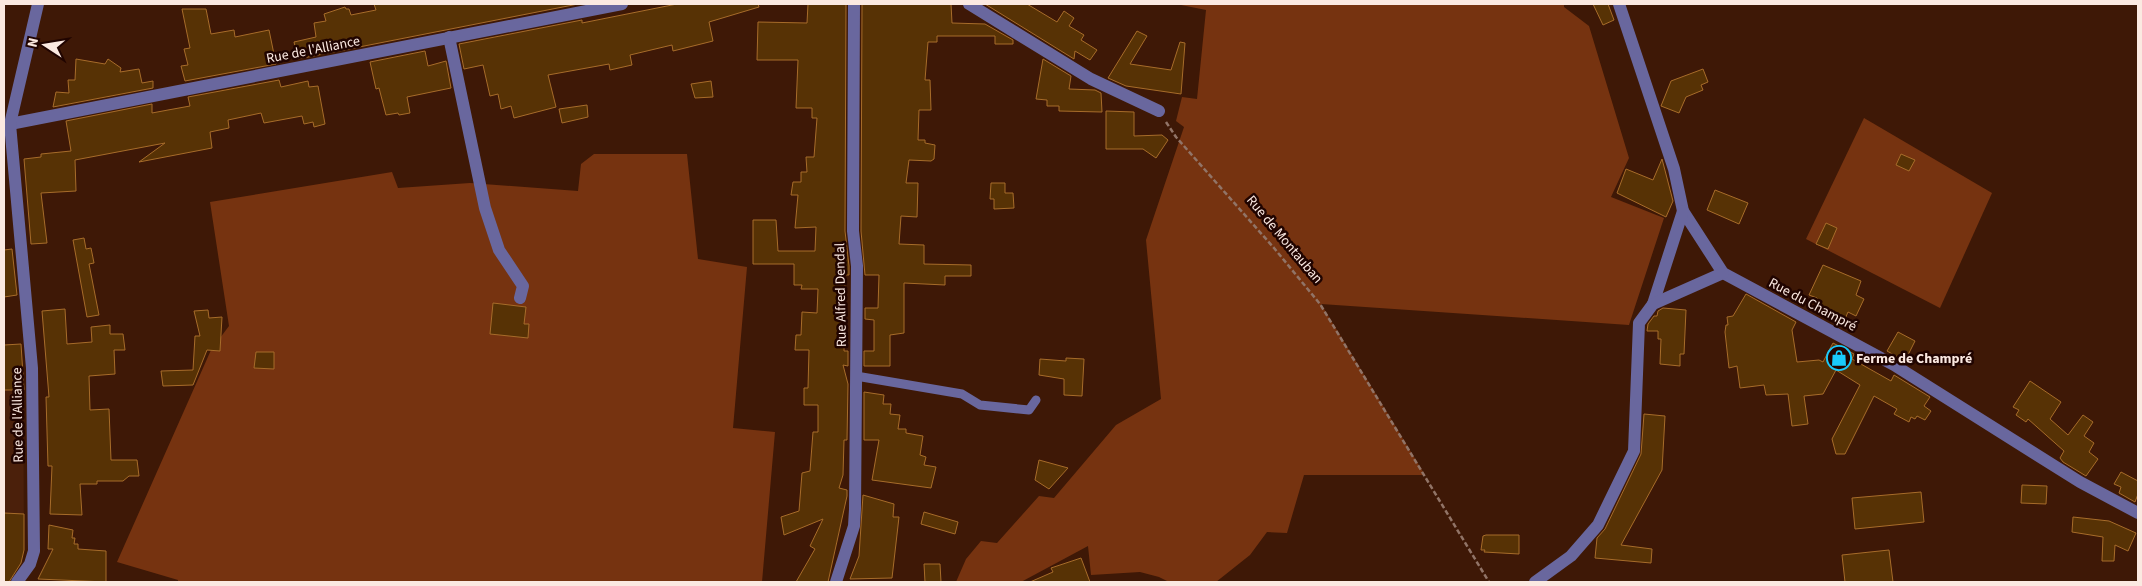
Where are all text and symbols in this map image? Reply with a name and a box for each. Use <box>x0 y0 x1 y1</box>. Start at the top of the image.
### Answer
north arrow <box>20 20 70 70</box>
street label: Rue de l'Alliance <box>265 31 362 69</box>
text: N <box>23 36 44 49</box>
street label: Rue de Montauban <box>1241 191 1327 288</box>
street label: Rue Alfred Dendal <box>830 242 852 347</box>
street label: Rue du Champré <box>1765 273 1860 337</box>
shop icon: Ferme de Champré <box>1826 345 1852 371</box>
place label: Ferme de Champré <box>1856 349 1972 369</box>
street label: Rue de l'Alliance <box>7 367 29 463</box>

